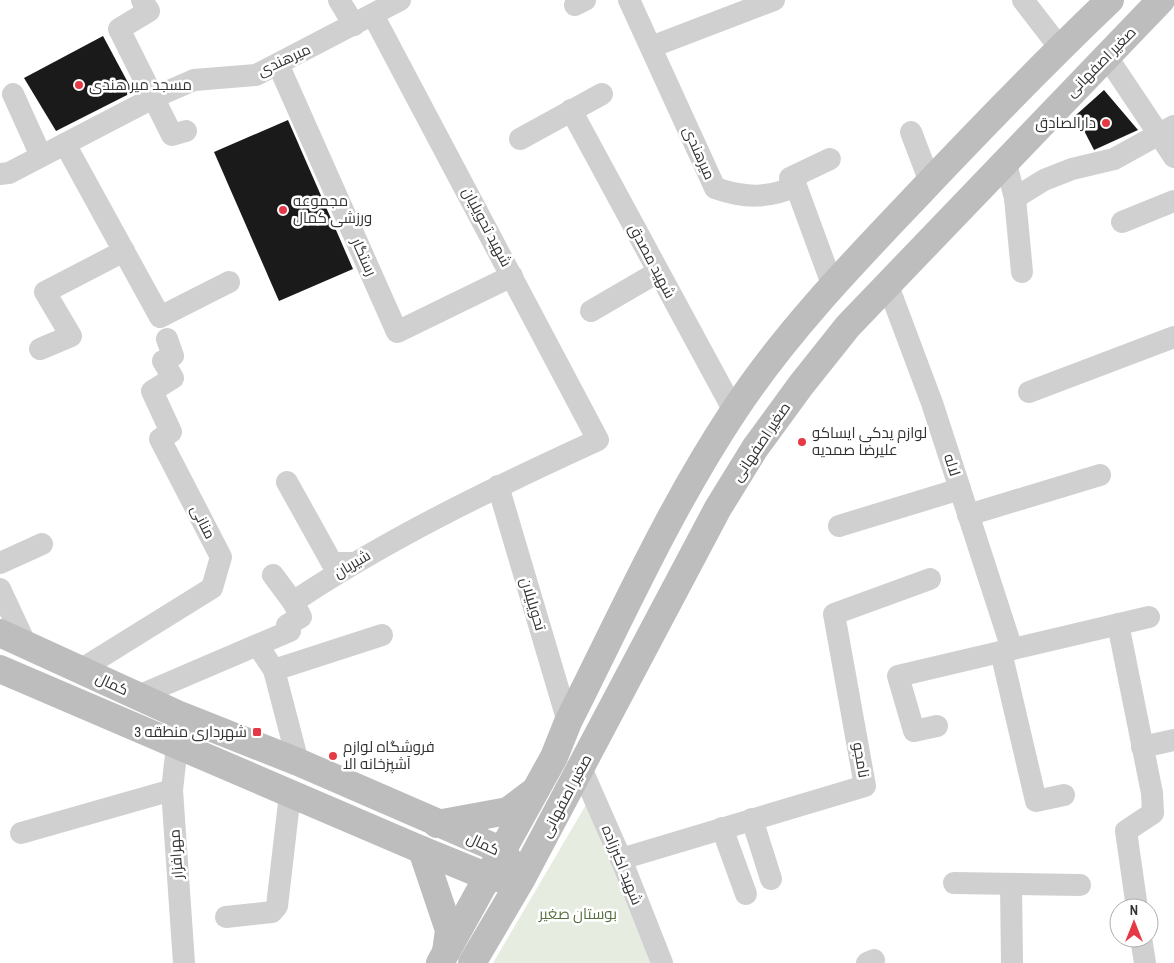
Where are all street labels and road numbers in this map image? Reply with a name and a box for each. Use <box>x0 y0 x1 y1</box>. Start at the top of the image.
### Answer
street label: صغیر اصفهانی <box>1061 22 1140 101</box>
street label: میرهندی <box>254 38 314 81</box>
street label: میرهندی <box>678 123 721 183</box>
street label: شهید تحویلیان <box>458 183 517 270</box>
street label: شهید مصدق <box>624 220 681 302</box>
street label: رستگار <box>346 233 382 279</box>
street label: صغیر اصفهانی <box>726 398 795 486</box>
street label: لاله <box>939 451 966 479</box>
street label: منانی <box>186 501 221 542</box>
street label: شیریان <box>329 544 374 583</box>
street label: تحویلیلان <box>515 575 552 633</box>
street label: کمال <box>92 667 132 700</box>
street label: نامجو <box>848 740 875 779</box>
street label: صغیر اصفهانی <box>535 750 596 841</box>
street label: شهید اکبرزاده <box>597 822 648 908</box>
street label: کمال <box>463 827 503 860</box>
street label: مهرافزار <box>163 829 188 881</box>

